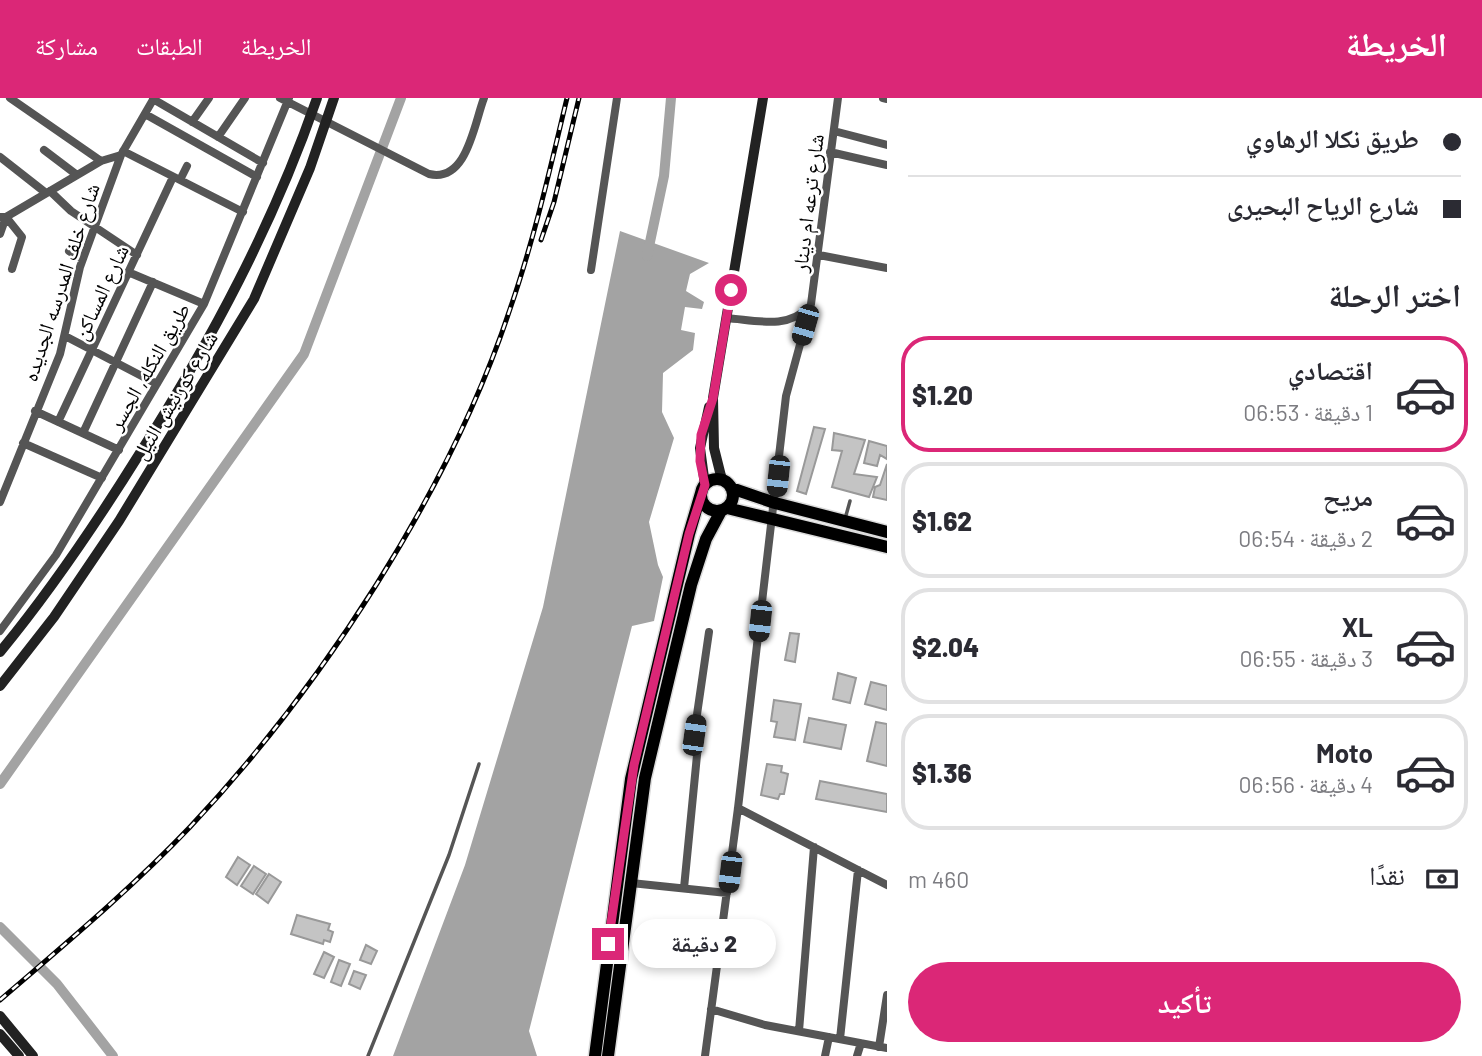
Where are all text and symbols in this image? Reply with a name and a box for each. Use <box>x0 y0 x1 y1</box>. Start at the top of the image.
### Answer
text: الخريطة <box>1346 23 1447 63</box>
text: مشاركة <box>35 31 98 60</box>
text: الطبقات <box>136 31 203 60</box>
text: الخريطة <box>241 31 311 60</box>
text: طريق نكلا الرهاوي <box>1246 122 1419 153</box>
street label: شارع ترعه ام دينار <box>786 132 831 275</box>
street label: شارع خلف المدرسه الجديده <box>16 180 106 385</box>
text: شارع الرياح البحيرى <box>1227 189 1419 220</box>
street label: شارع المساكن <box>67 240 135 345</box>
route start <box>715 274 747 306</box>
text: اختر الرحلة <box>1328 275 1461 313</box>
street label: طريق النكله, الجسر <box>101 298 196 436</box>
car <box>790 302 821 348</box>
street label: شارع كورنيش النيل <box>126 326 224 465</box>
text: اقتصادي <box>1288 354 1373 385</box>
icon: car <box>1394 363 1457 426</box>
text: $1.20 <box>912 379 973 410</box>
text: 1 دقيقة · 06:53 <box>1243 398 1373 426</box>
car <box>766 454 791 498</box>
text: مريح <box>1323 480 1373 511</box>
icon: car <box>1394 489 1457 552</box>
text: $1.62 <box>912 505 972 536</box>
text: 2 دقيقة · 06:54 <box>1238 524 1373 552</box>
car <box>748 599 773 643</box>
text: XL <box>1342 611 1373 642</box>
icon: car <box>1394 615 1457 678</box>
text: $2.04 <box>912 631 979 662</box>
text: 3 دقيقة · 06:55 <box>1239 644 1373 672</box>
car <box>681 713 708 757</box>
text: Moto <box>1316 737 1373 768</box>
icon: car <box>1394 741 1457 804</box>
text: $1.36 <box>912 757 972 788</box>
text: 4 دقيقة · 06:56 <box>1239 770 1373 798</box>
car <box>718 850 743 894</box>
text: نقدًا <box>1369 859 1405 890</box>
icon: cash <box>1423 860 1461 898</box>
text: 460 m <box>908 865 969 893</box>
callout: 2 دقيقة <box>632 920 776 968</box>
route end <box>592 928 624 960</box>
text: 2 دقيقة <box>671 929 737 957</box>
button: تأكيد <box>908 962 1461 1042</box>

